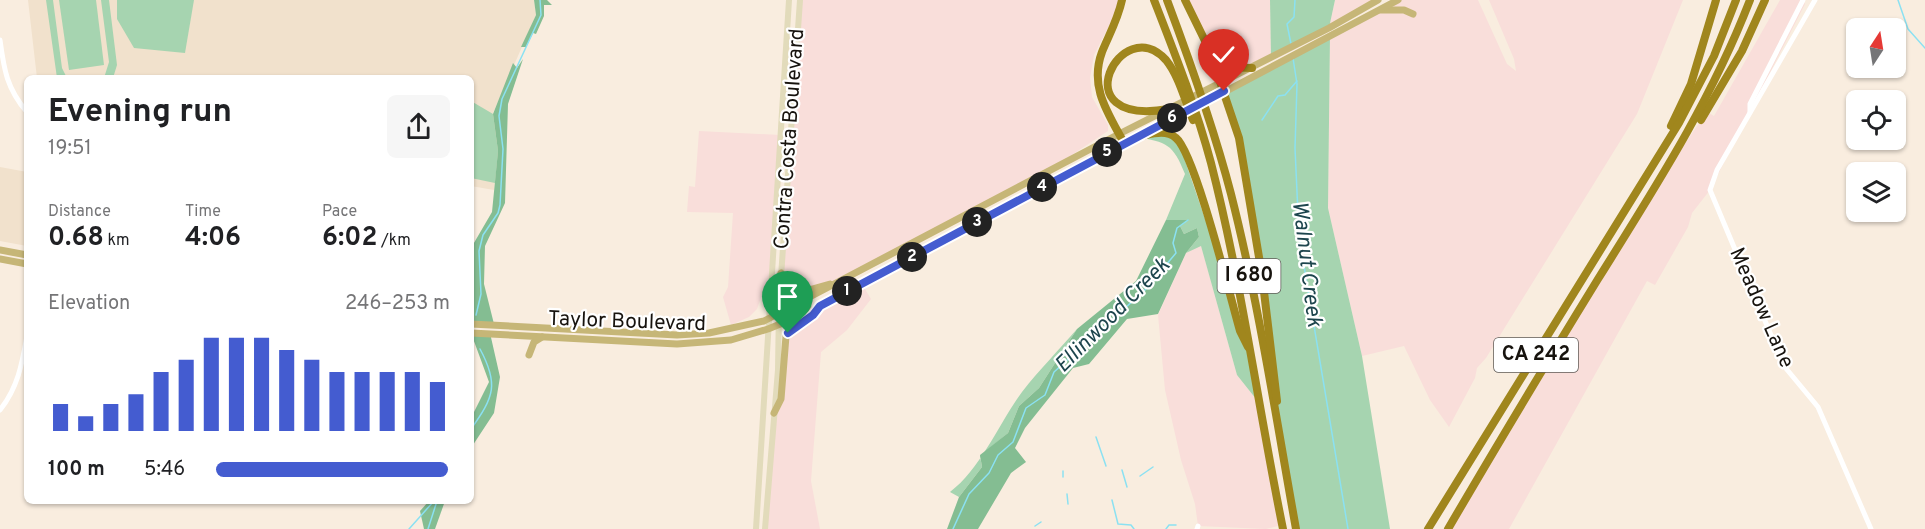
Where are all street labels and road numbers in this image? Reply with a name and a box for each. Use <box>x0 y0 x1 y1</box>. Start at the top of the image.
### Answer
street label: Contra Costa Boulevard <box>769 28 811 250</box>
street label: Meadow Lane <box>1722 243 1800 373</box>
road number: I 680 <box>1218 259 1280 293</box>
street label: Taylor Boulevard <box>547 306 707 338</box>
road number: CA 242 <box>1494 338 1578 372</box>

